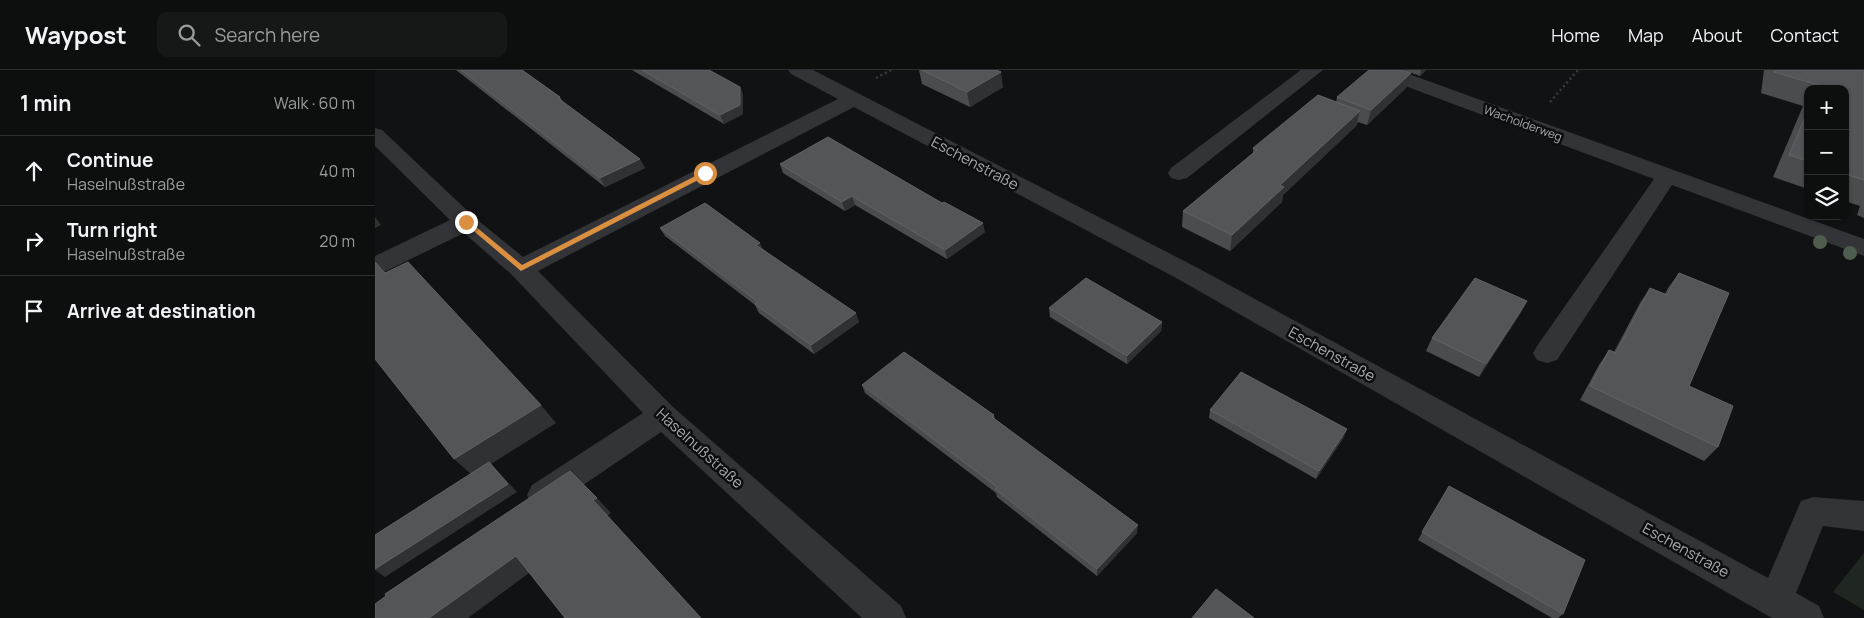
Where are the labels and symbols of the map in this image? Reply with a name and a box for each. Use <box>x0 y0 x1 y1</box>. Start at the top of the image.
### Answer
street label: Wacholderweg <box>1481 101 1565 145</box>
street label: Eschenstraße <box>928 131 1023 195</box>
route start <box>694 162 717 185</box>
route end <box>455 211 478 234</box>
street label: Eschenstraße <box>1285 322 1379 387</box>
street label: Haselnußstraße <box>652 403 748 493</box>
street label: Eschenstraße <box>1639 518 1733 583</box>

